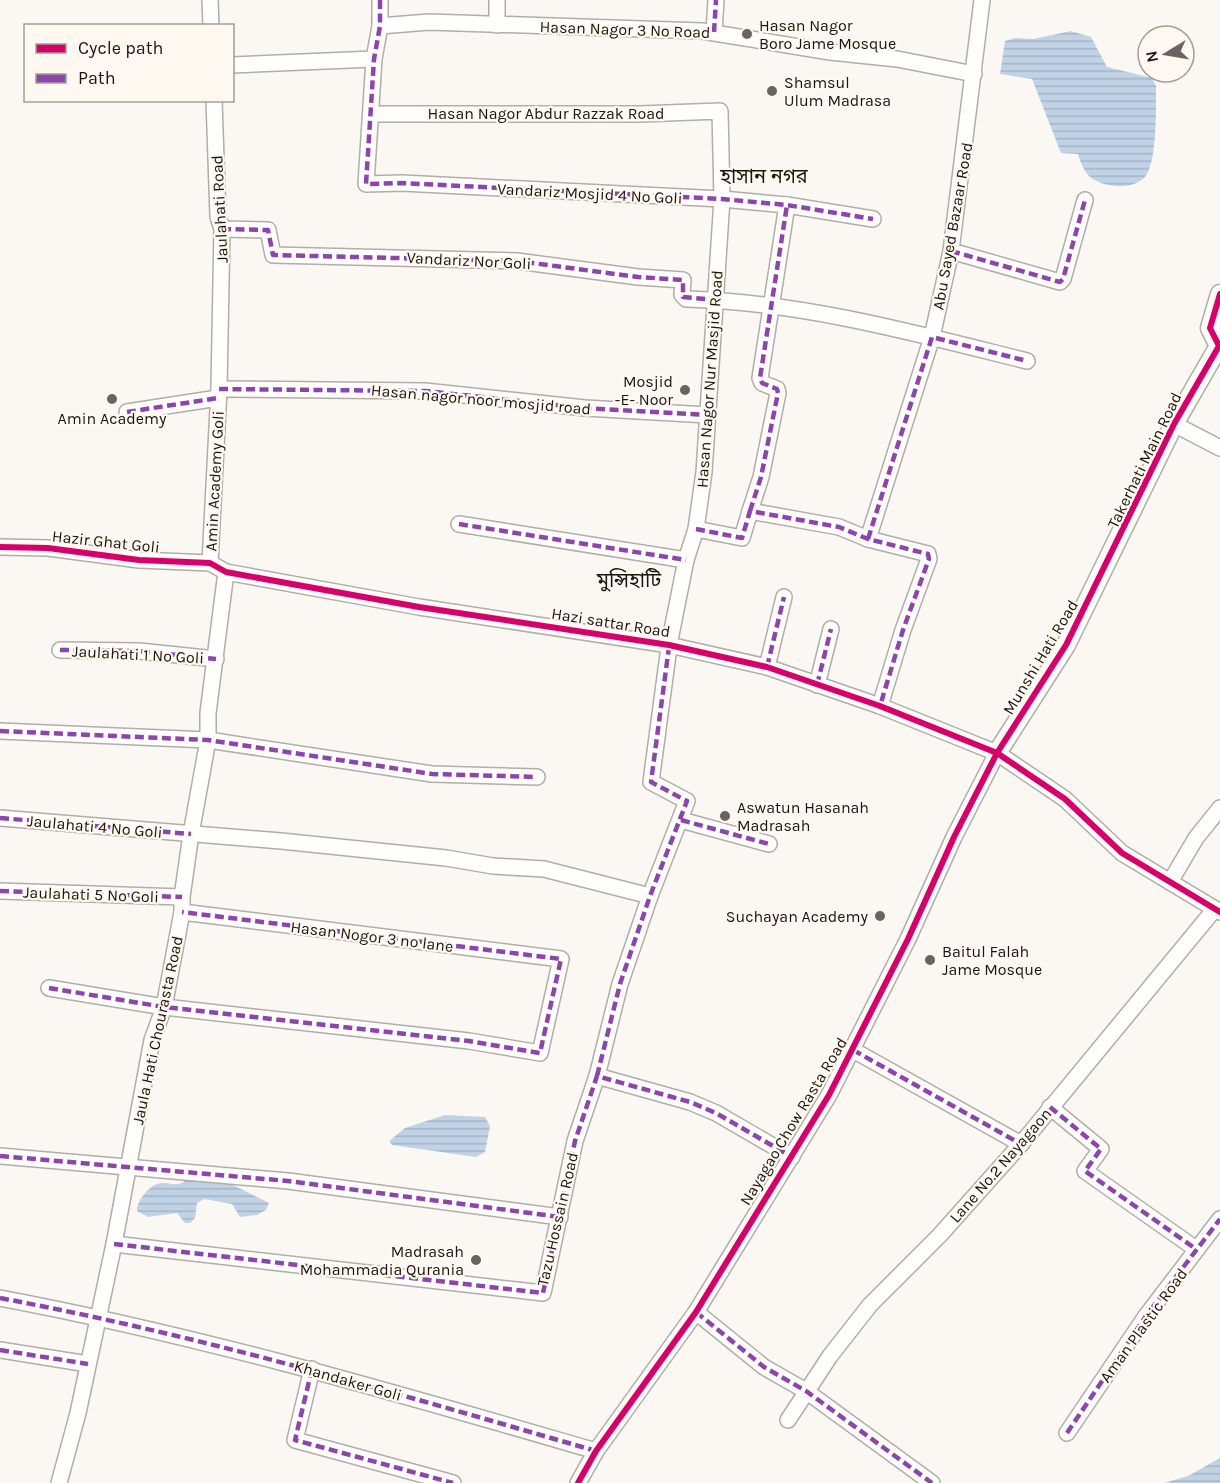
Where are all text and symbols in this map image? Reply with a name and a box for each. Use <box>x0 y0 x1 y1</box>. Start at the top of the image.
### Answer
place label: Hasan Nagor Boro Jame Mosque <box>759 16 896 53</box>
street label: Hasan Nagor 3 No Road <box>539 17 711 42</box>
legend <box>24 24 234 102</box>
north arrow <box>1136 24 1196 84</box>
marker: Hasan Nagor Boro Jame Mosque <box>740 27 754 41</box>
text: Cycle path <box>78 37 163 59</box>
text: N <box>1141 49 1162 64</box>
text: Path <box>78 67 116 89</box>
place label: Shamsul Ulum Madrasa <box>784 73 891 110</box>
marker: Shamsul Ulum Madrasa <box>765 84 779 98</box>
street label: Hasan Nagor Abdur Razzak Road <box>428 104 664 123</box>
street label: Abu Sayed Bazaar Road <box>928 141 977 311</box>
street label: Jaulahati Road <box>207 154 232 263</box>
district label: হাসান নগর <box>719 165 809 188</box>
street label: Vandariz Mosjid 4 No Goli <box>497 179 683 208</box>
street label: Vandariz Nor Goli <box>406 248 532 273</box>
street label: Hasan Nagor Nur Masjid Road <box>692 270 727 489</box>
place label: Mosjid -E- Noor <box>615 372 673 409</box>
street label: Hasan nagor noor mosjid road <box>370 380 592 419</box>
marker: Mosjid -E- Noor <box>678 383 692 397</box>
street label: Takerhati Main Road <box>1103 389 1186 531</box>
marker: Amin Academy <box>105 392 119 406</box>
place label: Amin Academy <box>58 409 167 428</box>
street label: Amin Academy Goli <box>201 410 228 552</box>
street label: Hazir Ghat Goli <box>51 526 161 557</box>
district label: মুন্সিহাটি <box>596 568 662 592</box>
street label: Munshi Hati Road <box>999 596 1082 718</box>
street label: Hazi sattar Road <box>550 604 672 641</box>
street label: Jaulahati 1 No Goli <box>71 642 204 667</box>
place label: Aswatun Hasanah Madrasah <box>737 798 869 835</box>
marker: Aswatun Hasanah Madrasah <box>718 809 732 823</box>
street label: Jaulahati 4 No Goli <box>26 811 163 842</box>
street label: Jaulahati 5 No Goli <box>23 883 159 906</box>
place label: Suchayan Academy <box>726 907 869 926</box>
marker: Suchayan Academy <box>873 909 887 923</box>
street label: Hasan Nogor 3 no lane <box>289 917 454 956</box>
street label: Jaula Hati Chourasta Road <box>128 934 187 1126</box>
place label: Baitul Falah Jame Mosque <box>942 942 1042 979</box>
marker: Baitul Falah Jame Mosque <box>923 953 937 967</box>
street label: Nayagao Chow Rasta Road <box>736 1034 851 1209</box>
street label: Lane No.2 Nayagaon <box>945 1104 1055 1227</box>
street label: Tazu Hossain Road <box>533 1150 582 1288</box>
place label: Madrasah Mohammadia Qurania <box>300 1242 464 1279</box>
marker: Madrasah Mohammadia Qurania <box>469 1253 483 1267</box>
street label: Aman Plastic Road <box>1096 1264 1191 1386</box>
street label: Khandaker Goli <box>292 1356 404 1405</box>

